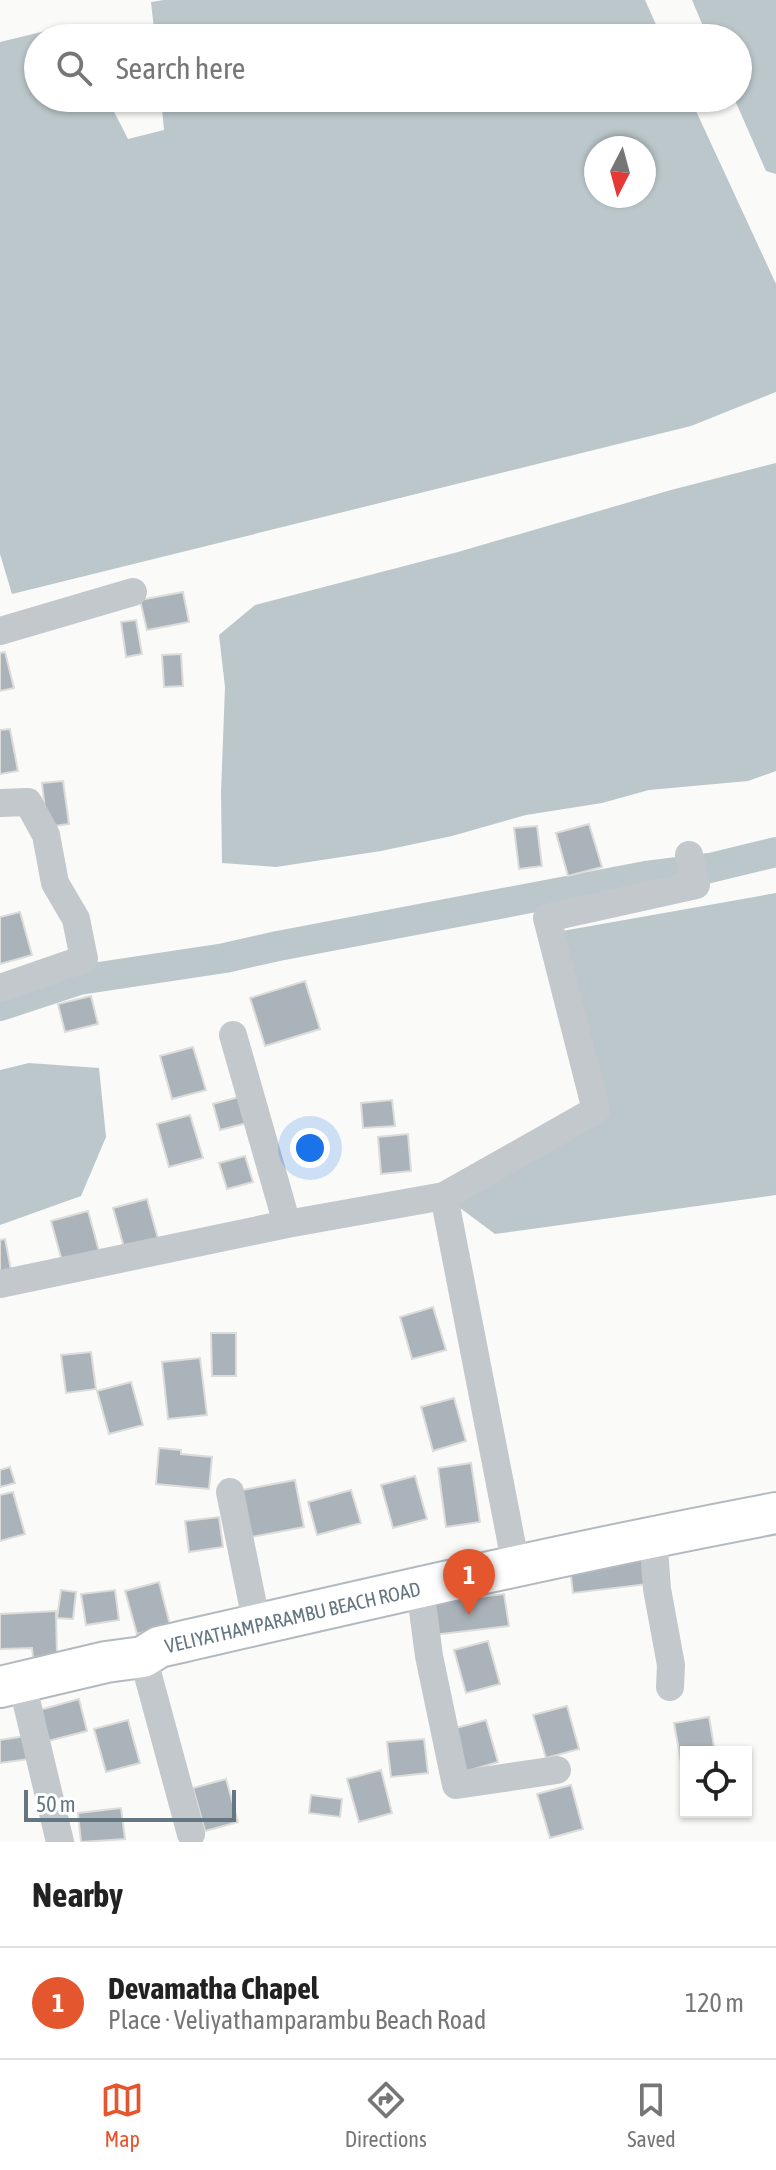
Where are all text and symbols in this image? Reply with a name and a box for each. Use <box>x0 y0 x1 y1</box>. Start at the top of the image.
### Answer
search box <box>24 24 752 112</box>
icon: search <box>52 46 96 90</box>
text: Search here <box>116 51 245 85</box>
north arrow <box>584 136 656 208</box>
your location <box>290 1128 330 1168</box>
pin: 1 <box>443 1549 495 1615</box>
street label: VELIYATHAMPARAMBU BEACH ROAD <box>162 1576 422 1657</box>
map controls <box>680 1746 752 1818</box>
button: locate <box>680 1746 752 1818</box>
scale bar <box>24 1786 236 1822</box>
text: 50 m <box>36 1791 76 1817</box>
text: Nearby <box>32 1875 123 1914</box>
text: Devamatha Chapel <box>108 1971 319 2005</box>
text: 1 <box>52 1988 64 2018</box>
text: 120 m <box>685 1988 744 2018</box>
text: Place · Veliyathamparambu Beach Road <box>108 2005 486 2035</box>
tab: Map <box>100 2078 144 2152</box>
tab: Directions <box>345 2078 427 2152</box>
tab: Saved <box>627 2078 676 2152</box>

